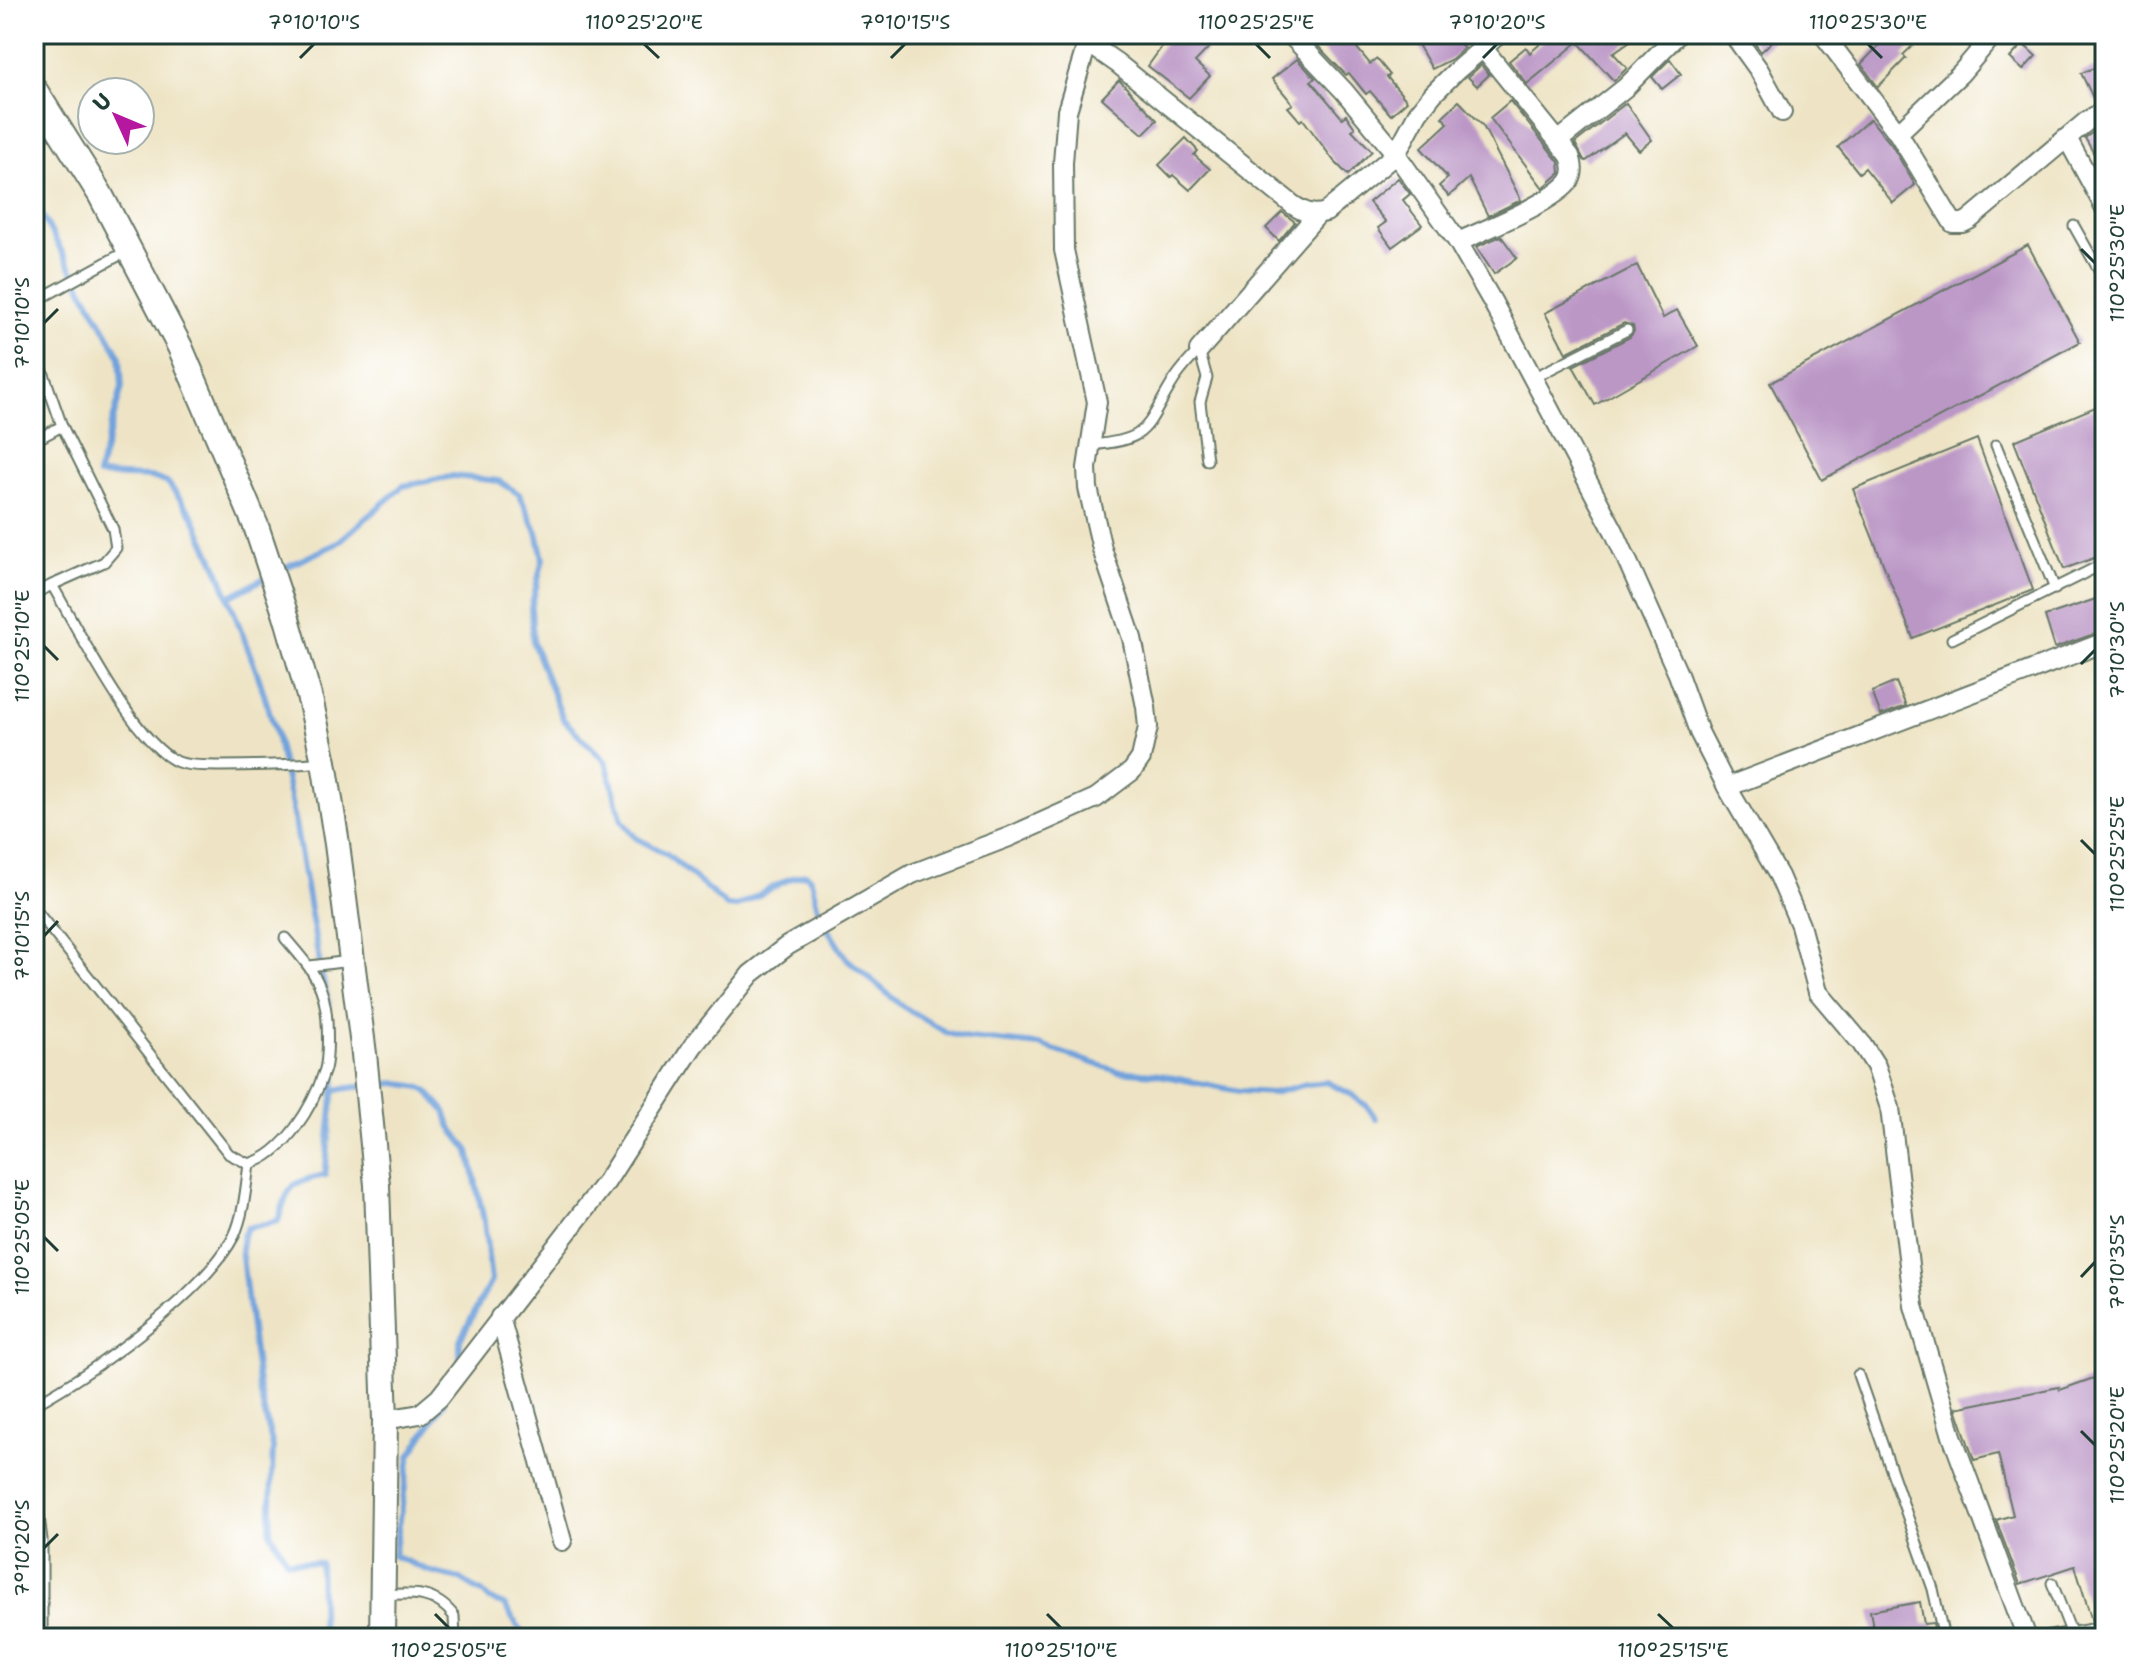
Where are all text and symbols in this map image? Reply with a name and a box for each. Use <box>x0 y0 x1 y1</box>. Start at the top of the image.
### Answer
text: 7°10'10"S <box>268 9 360 35</box>
text: 110°25'20"E <box>585 9 703 35</box>
text: 7°10'15"S <box>860 9 950 35</box>
text: 110°25'25"E <box>1198 9 1314 35</box>
text: 7°10'20"S <box>1448 9 1546 35</box>
text: 110°25'30"E <box>1809 9 1927 35</box>
north arrow <box>76 76 156 156</box>
text: U <box>86 87 118 118</box>
text: 110°25'30"E <box>2104 204 2130 322</box>
text: 7°10'10"S <box>9 277 35 369</box>
text: 110°25'10"E <box>9 589 35 703</box>
text: 7°10'30"S <box>2104 601 2130 699</box>
text: 110°25'25"E <box>2104 796 2130 912</box>
text: 7°10'15"S <box>9 891 35 981</box>
text: 110°25'05"E <box>9 1179 35 1295</box>
text: 7°10'35"S <box>2104 1214 2130 1310</box>
text: 110°25'20"E <box>2104 1386 2130 1504</box>
text: 7°10'20"S <box>9 1499 35 1597</box>
text: 110°25'05"E <box>391 1637 507 1663</box>
text: 110°25'10"E <box>1004 1637 1118 1663</box>
text: 110°25'15"E <box>1617 1637 1729 1663</box>

